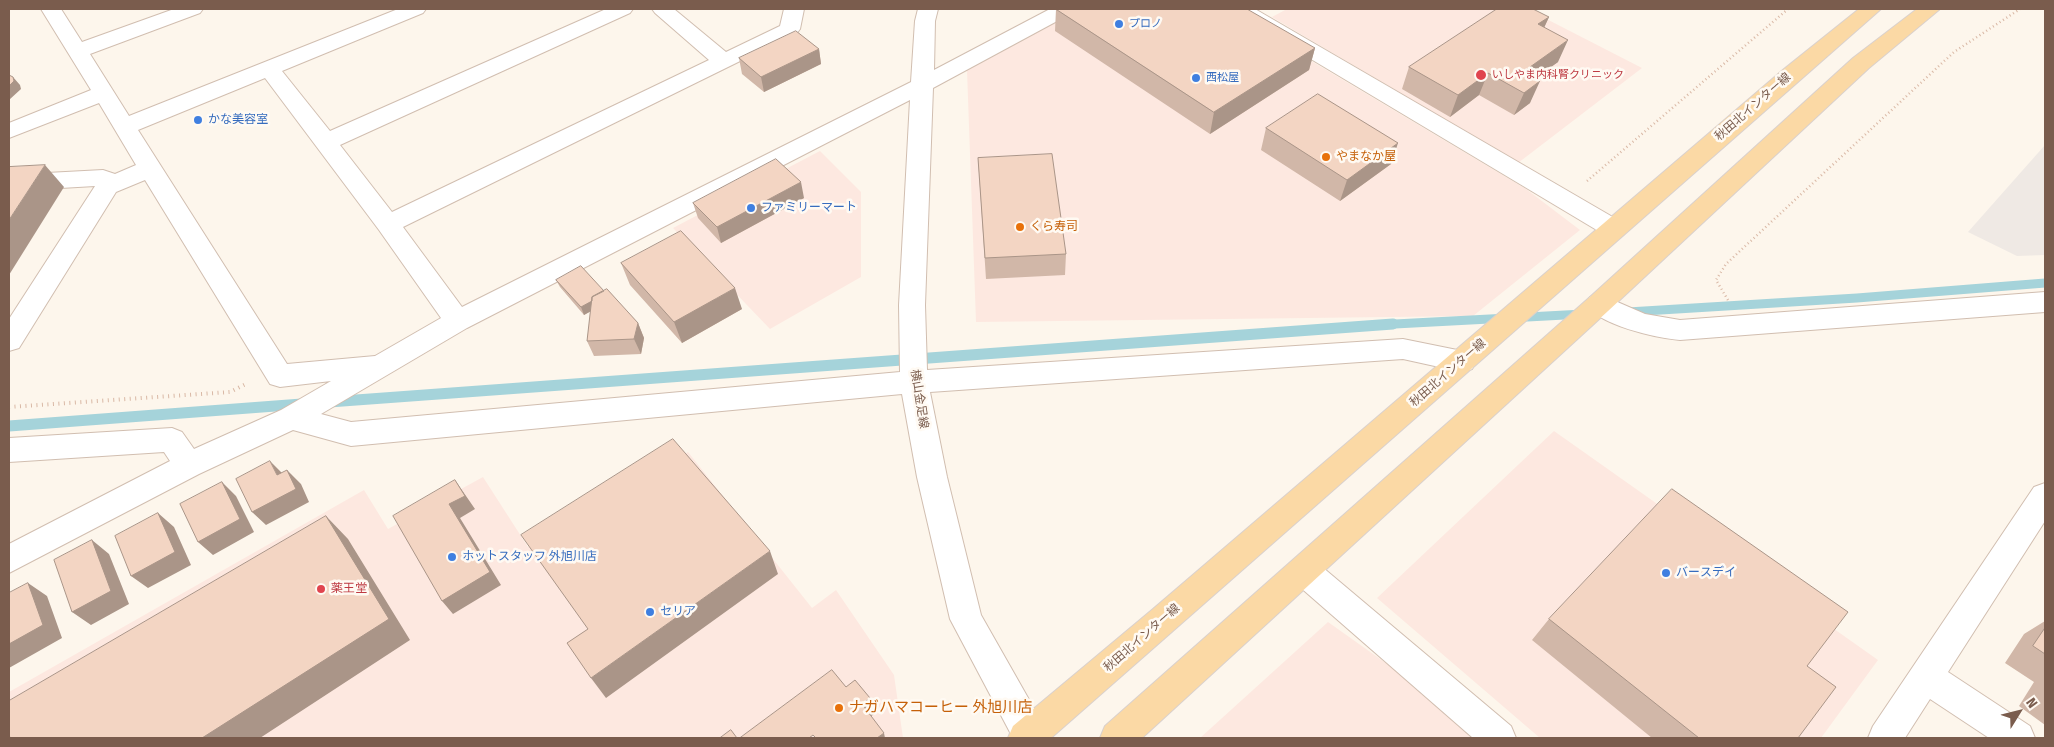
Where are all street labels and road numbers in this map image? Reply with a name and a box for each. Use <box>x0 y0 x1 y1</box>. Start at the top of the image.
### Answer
street label: 秋田北インター線 <box>1712 70 1794 144</box>
street label: 秋田北インター線 <box>1407 336 1489 410</box>
street label: 横山金足線 <box>907 368 931 430</box>
street label: 秋田北インター線 <box>1101 601 1183 675</box>

